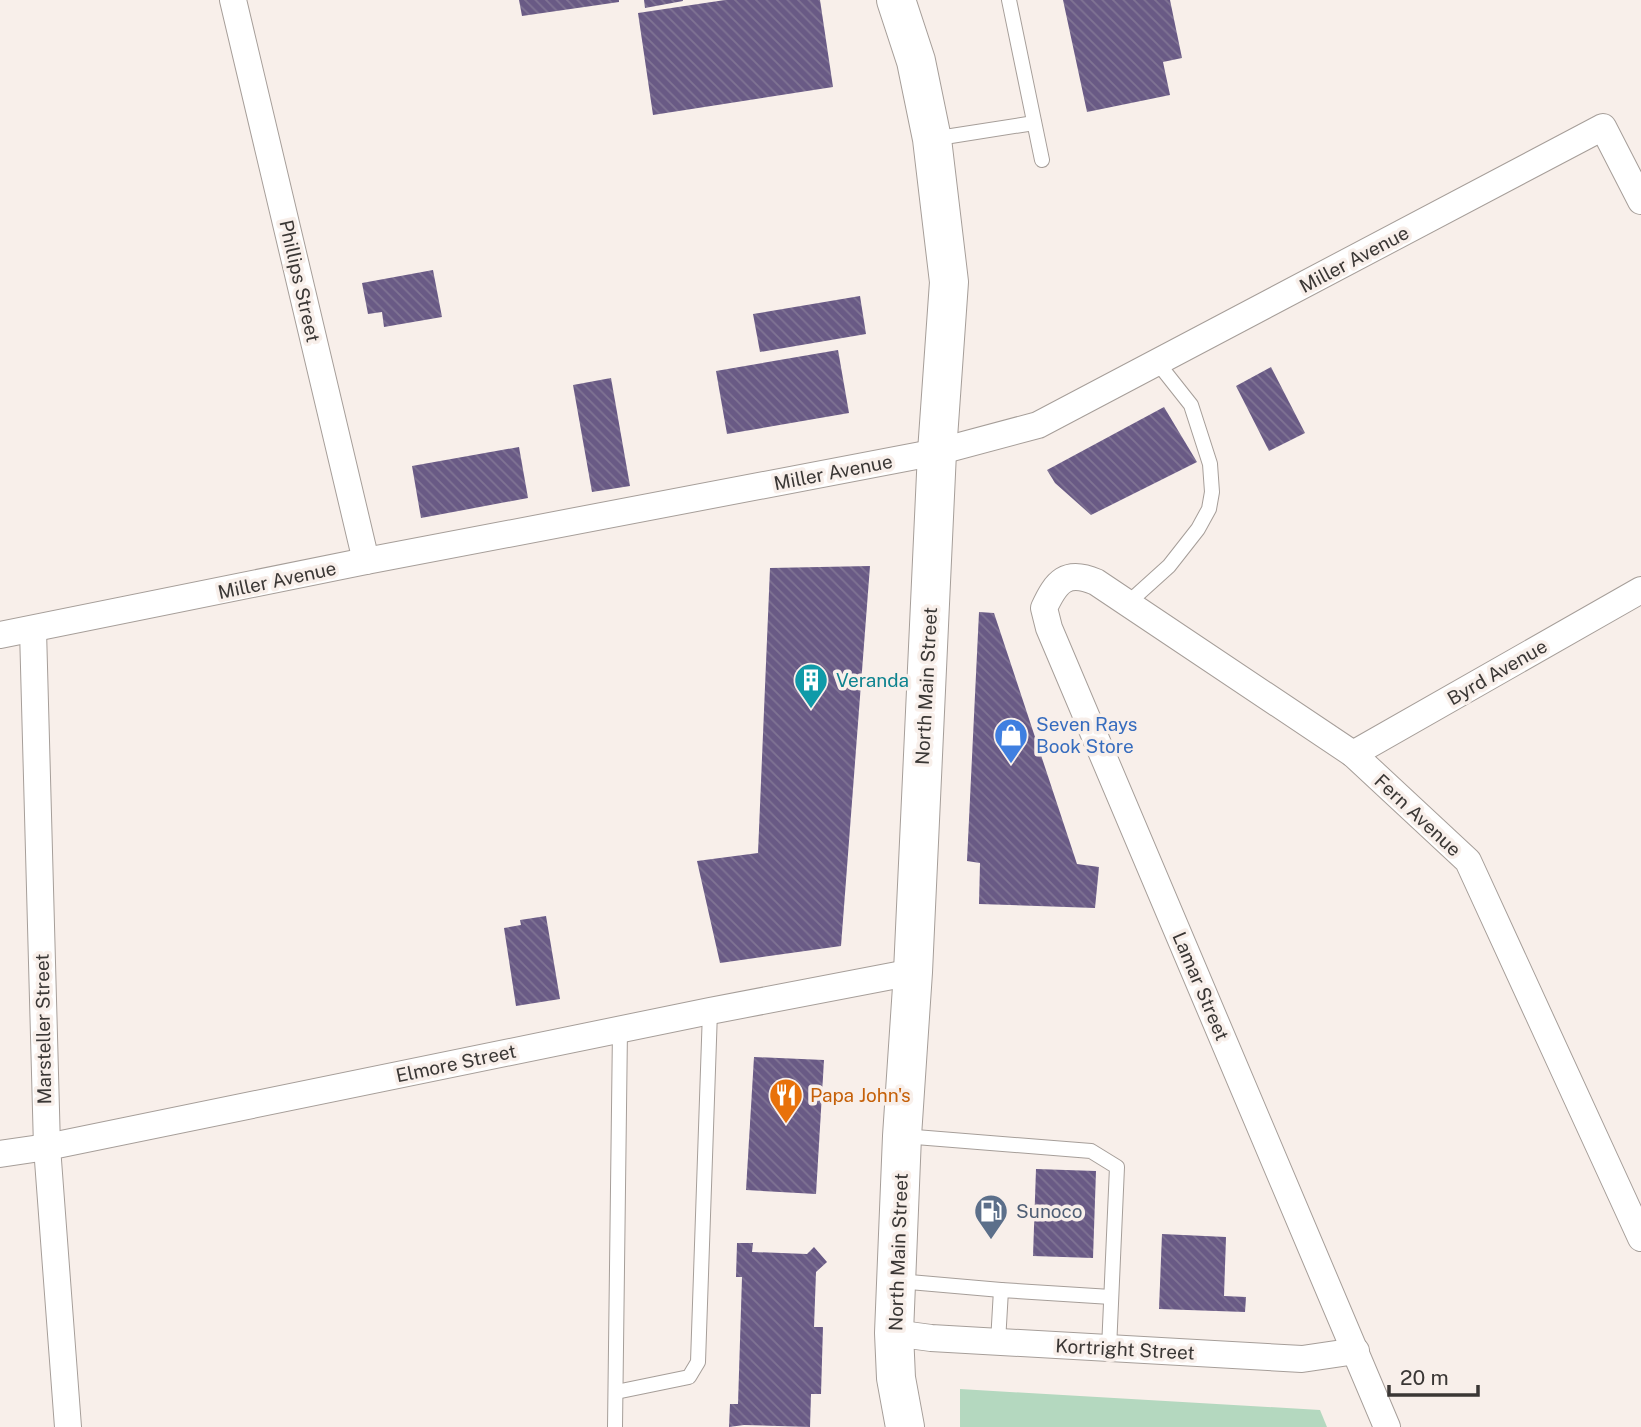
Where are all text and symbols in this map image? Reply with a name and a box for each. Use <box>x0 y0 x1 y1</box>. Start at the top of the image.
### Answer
street label: Phillips Street <box>275 218 325 344</box>
street label: Miller Avenue <box>1296 221 1412 297</box>
street label: Miller Avenue <box>772 450 894 494</box>
street label: Miller Avenue <box>216 557 338 603</box>
street label: North Main Street <box>911 606 941 766</box>
street label: Byrd Avenue <box>1443 635 1551 709</box>
building icon: Veranda <box>792 661 830 710</box>
place label: Veranda <box>836 669 909 691</box>
place label: Seven Rays Book Store <box>1036 713 1137 757</box>
shop icon: Seven Rays Book Store <box>992 716 1030 765</box>
street label: Fern Avenue <box>1370 769 1466 861</box>
street label: Lamar Street <box>1168 928 1234 1044</box>
street label: Marsteller Street <box>31 953 55 1105</box>
street label: Elmore Street <box>394 1040 518 1086</box>
restaurant icon: Papa John's <box>767 1076 805 1125</box>
place label: Papa John's <box>810 1084 911 1106</box>
street label: North Main Street <box>884 1173 912 1331</box>
fuel station icon: Sunoco <box>972 1192 1010 1241</box>
place label: Sunoco <box>1016 1200 1083 1222</box>
street label: Kortright Street <box>1055 1334 1195 1364</box>
scale bar <box>1389 1354 1478 1398</box>
text: 20 m <box>1400 1365 1449 1390</box>

